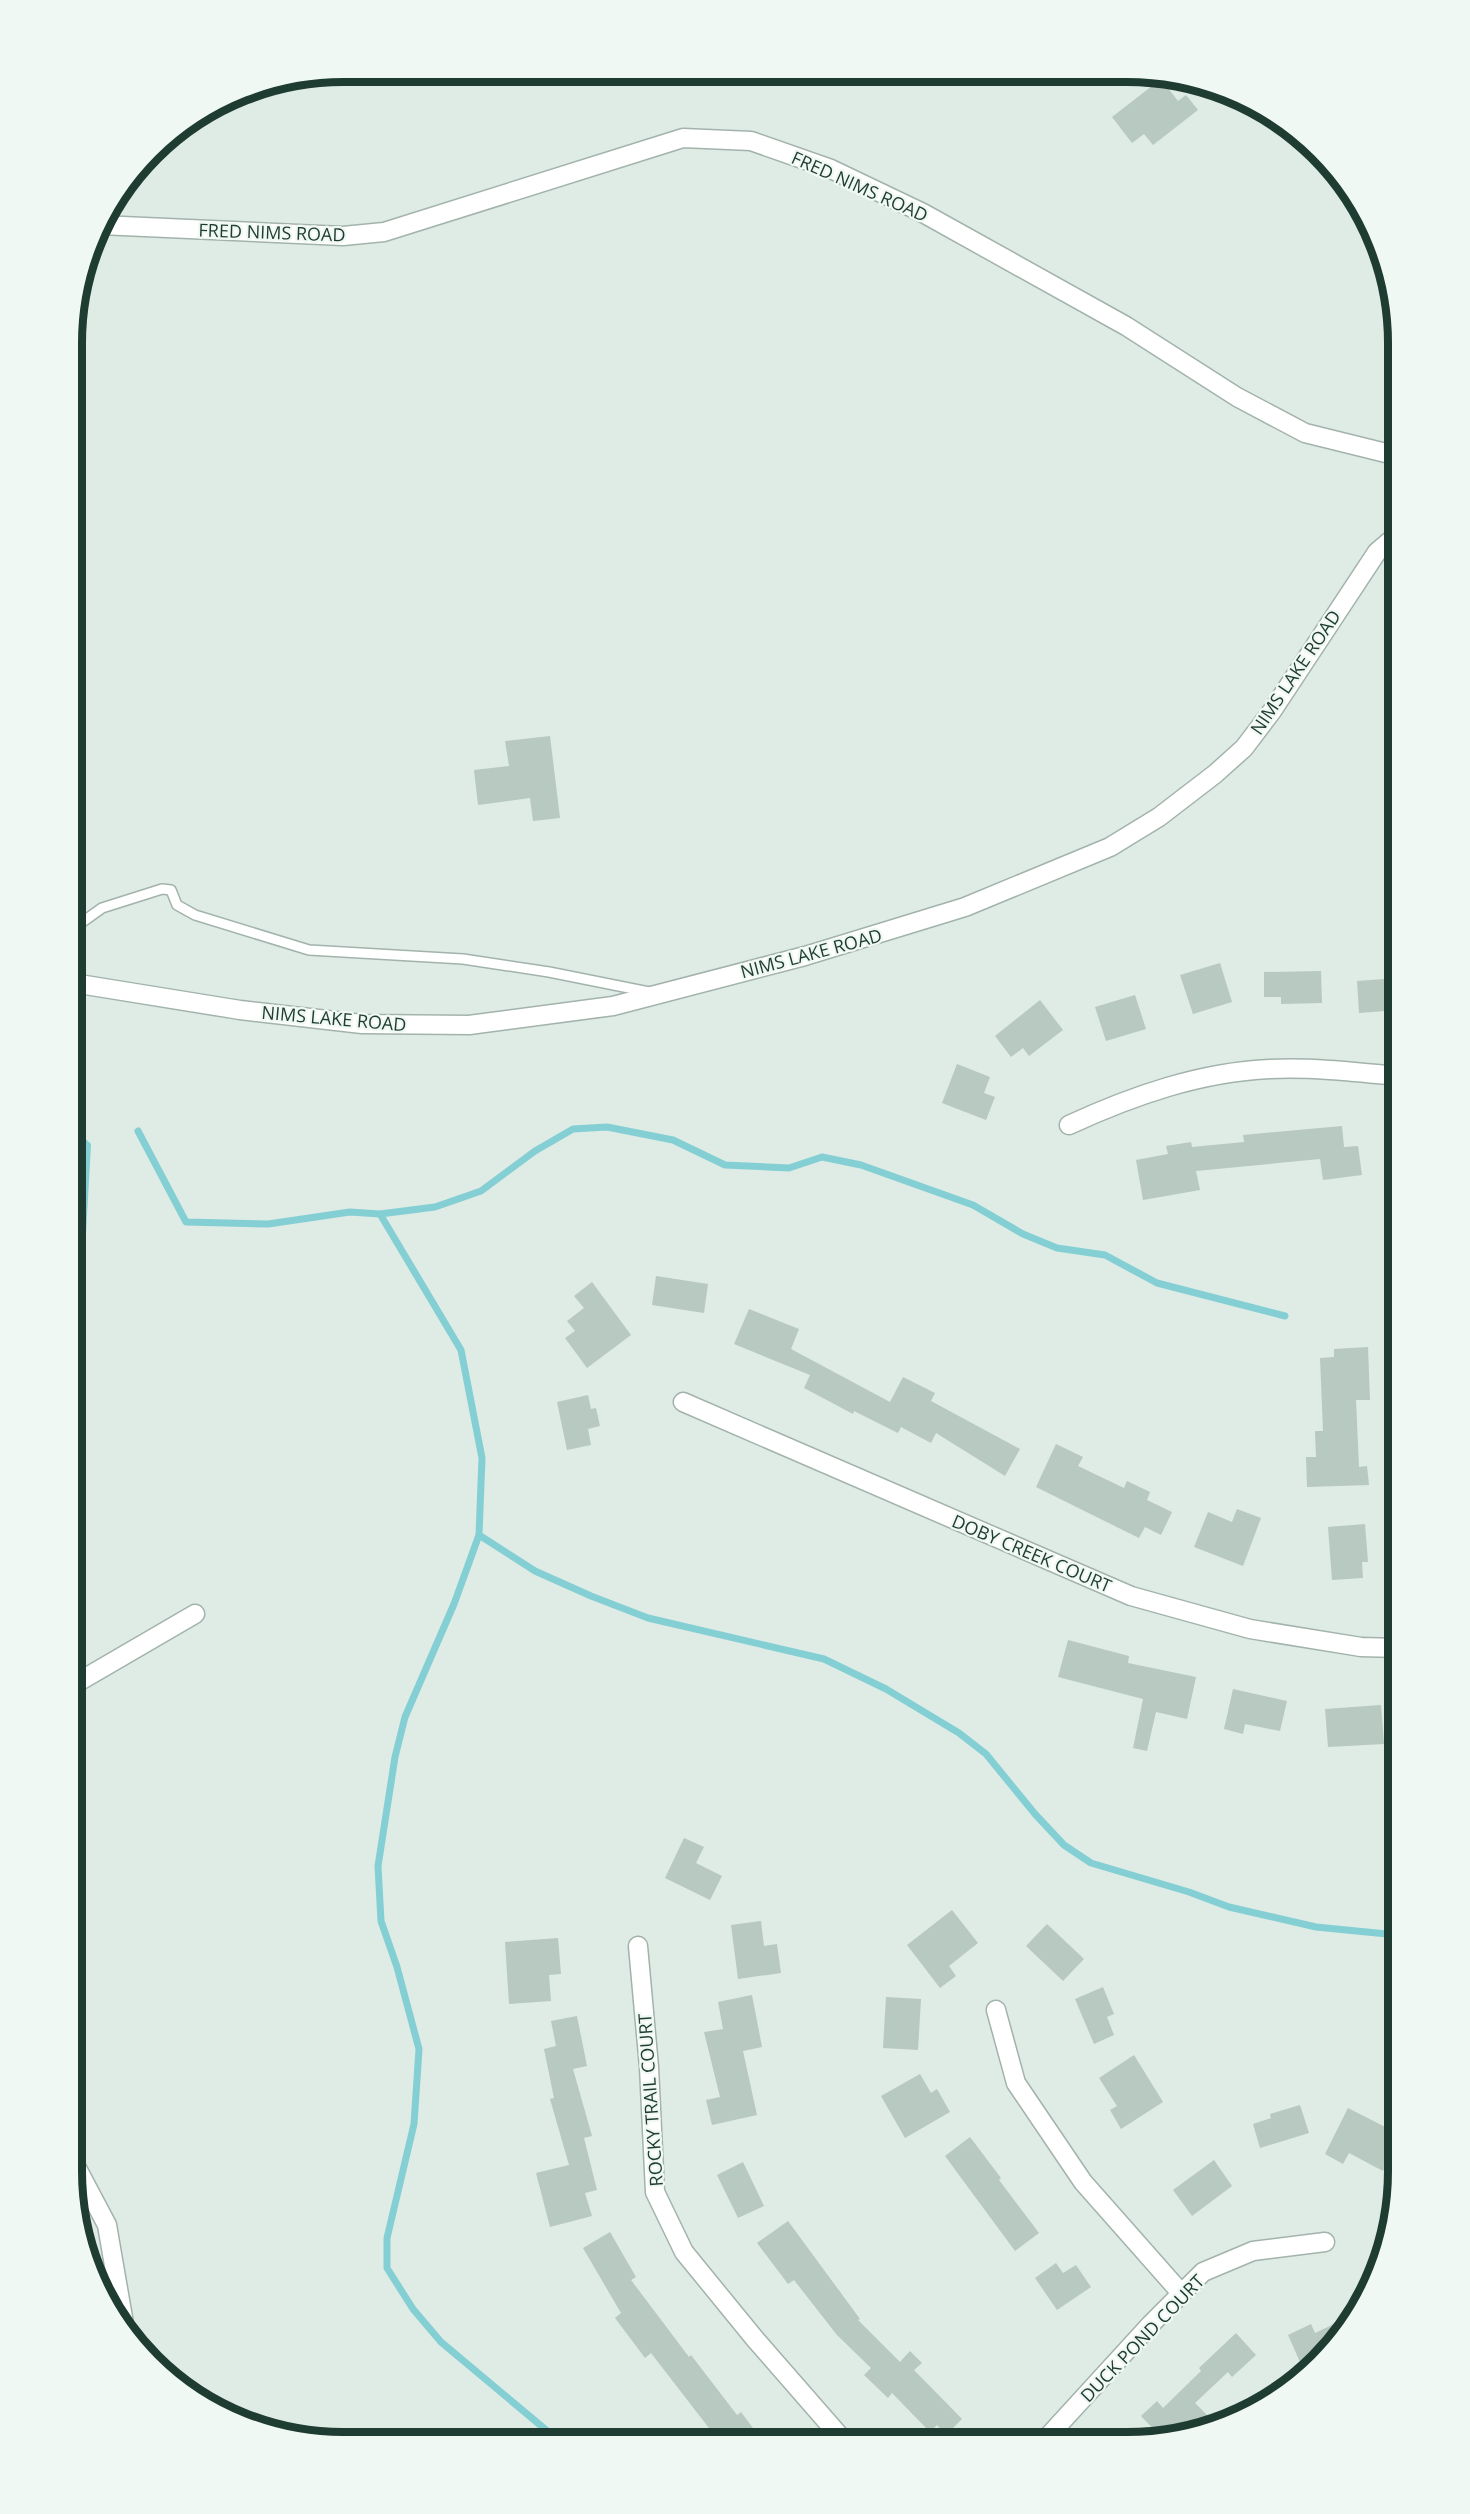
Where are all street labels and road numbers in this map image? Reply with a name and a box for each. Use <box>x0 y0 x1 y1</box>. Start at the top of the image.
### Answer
street label: FRED NIMS ROAD <box>788 145 932 227</box>
street label: FRED NIMS ROAD <box>198 217 346 247</box>
street label: NIMS LAKE ROAD <box>1244 605 1346 739</box>
street label: NIMS LAKE ROAD <box>738 923 884 983</box>
street label: NIMS LAKE ROAD <box>261 1000 407 1036</box>
street label: DOBY CREEK COURT <box>949 1509 1115 1597</box>
street label: ROCKY TRAIL COURT <box>632 2013 668 2187</box>
street label: DUCK POND COURT <box>1075 2269 1209 2407</box>

